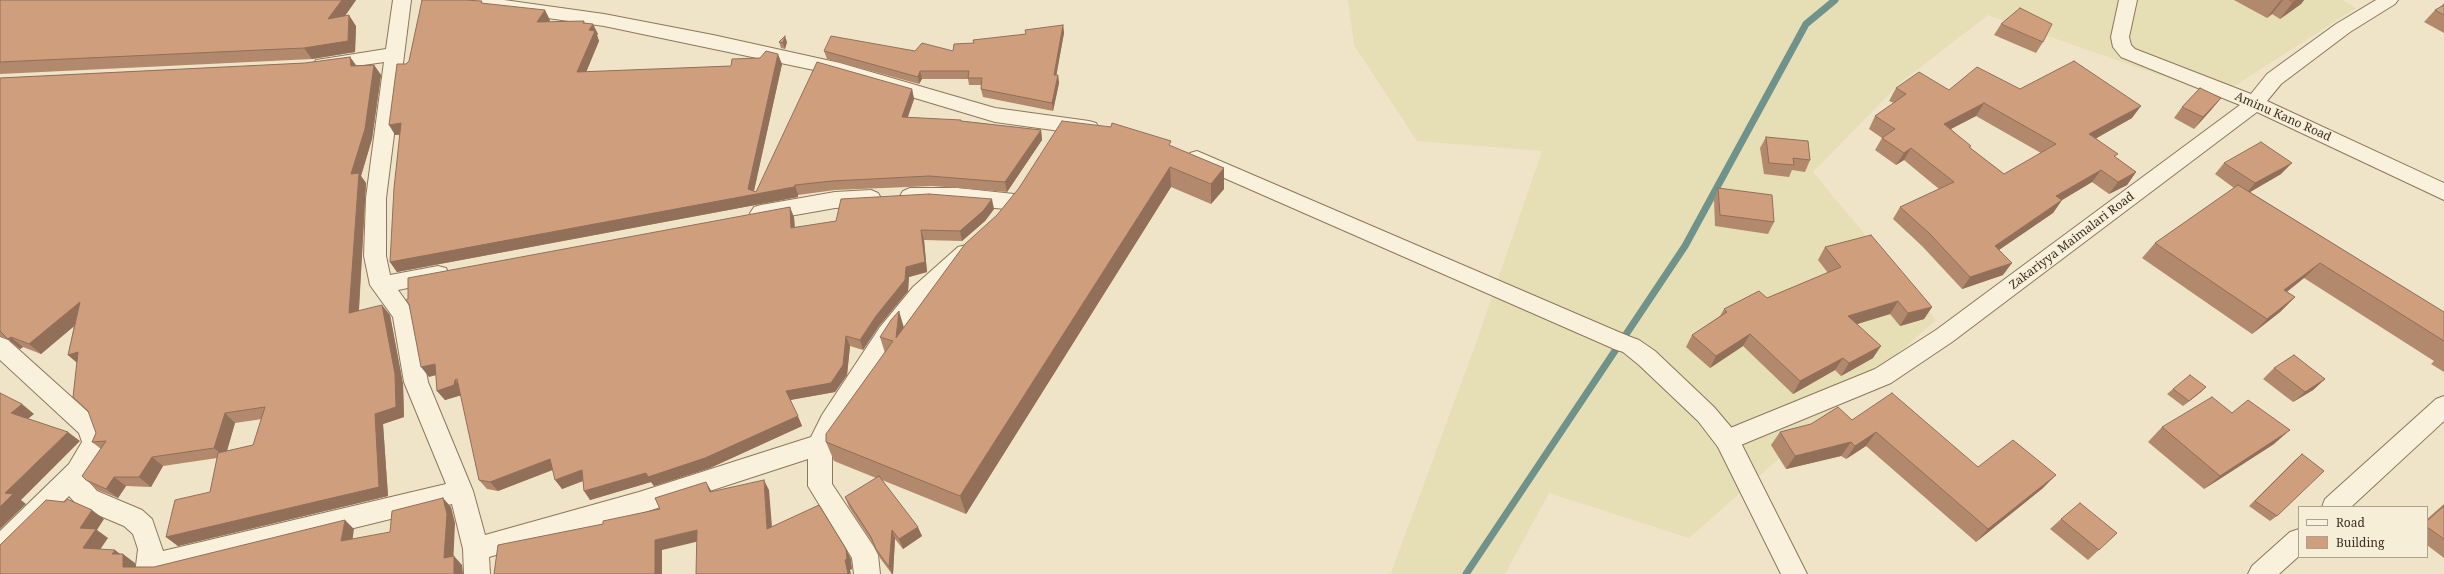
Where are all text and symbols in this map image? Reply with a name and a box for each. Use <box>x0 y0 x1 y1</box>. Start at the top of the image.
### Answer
street label: Aminu Kano Road <box>2233 89 2333 145</box>
street label: Zakariyya Maimalari Road <box>2007 189 2137 293</box>
legend <box>2298 506 2428 558</box>
text: Road <box>2336 514 2365 531</box>
text: Building <box>2336 534 2384 551</box>

